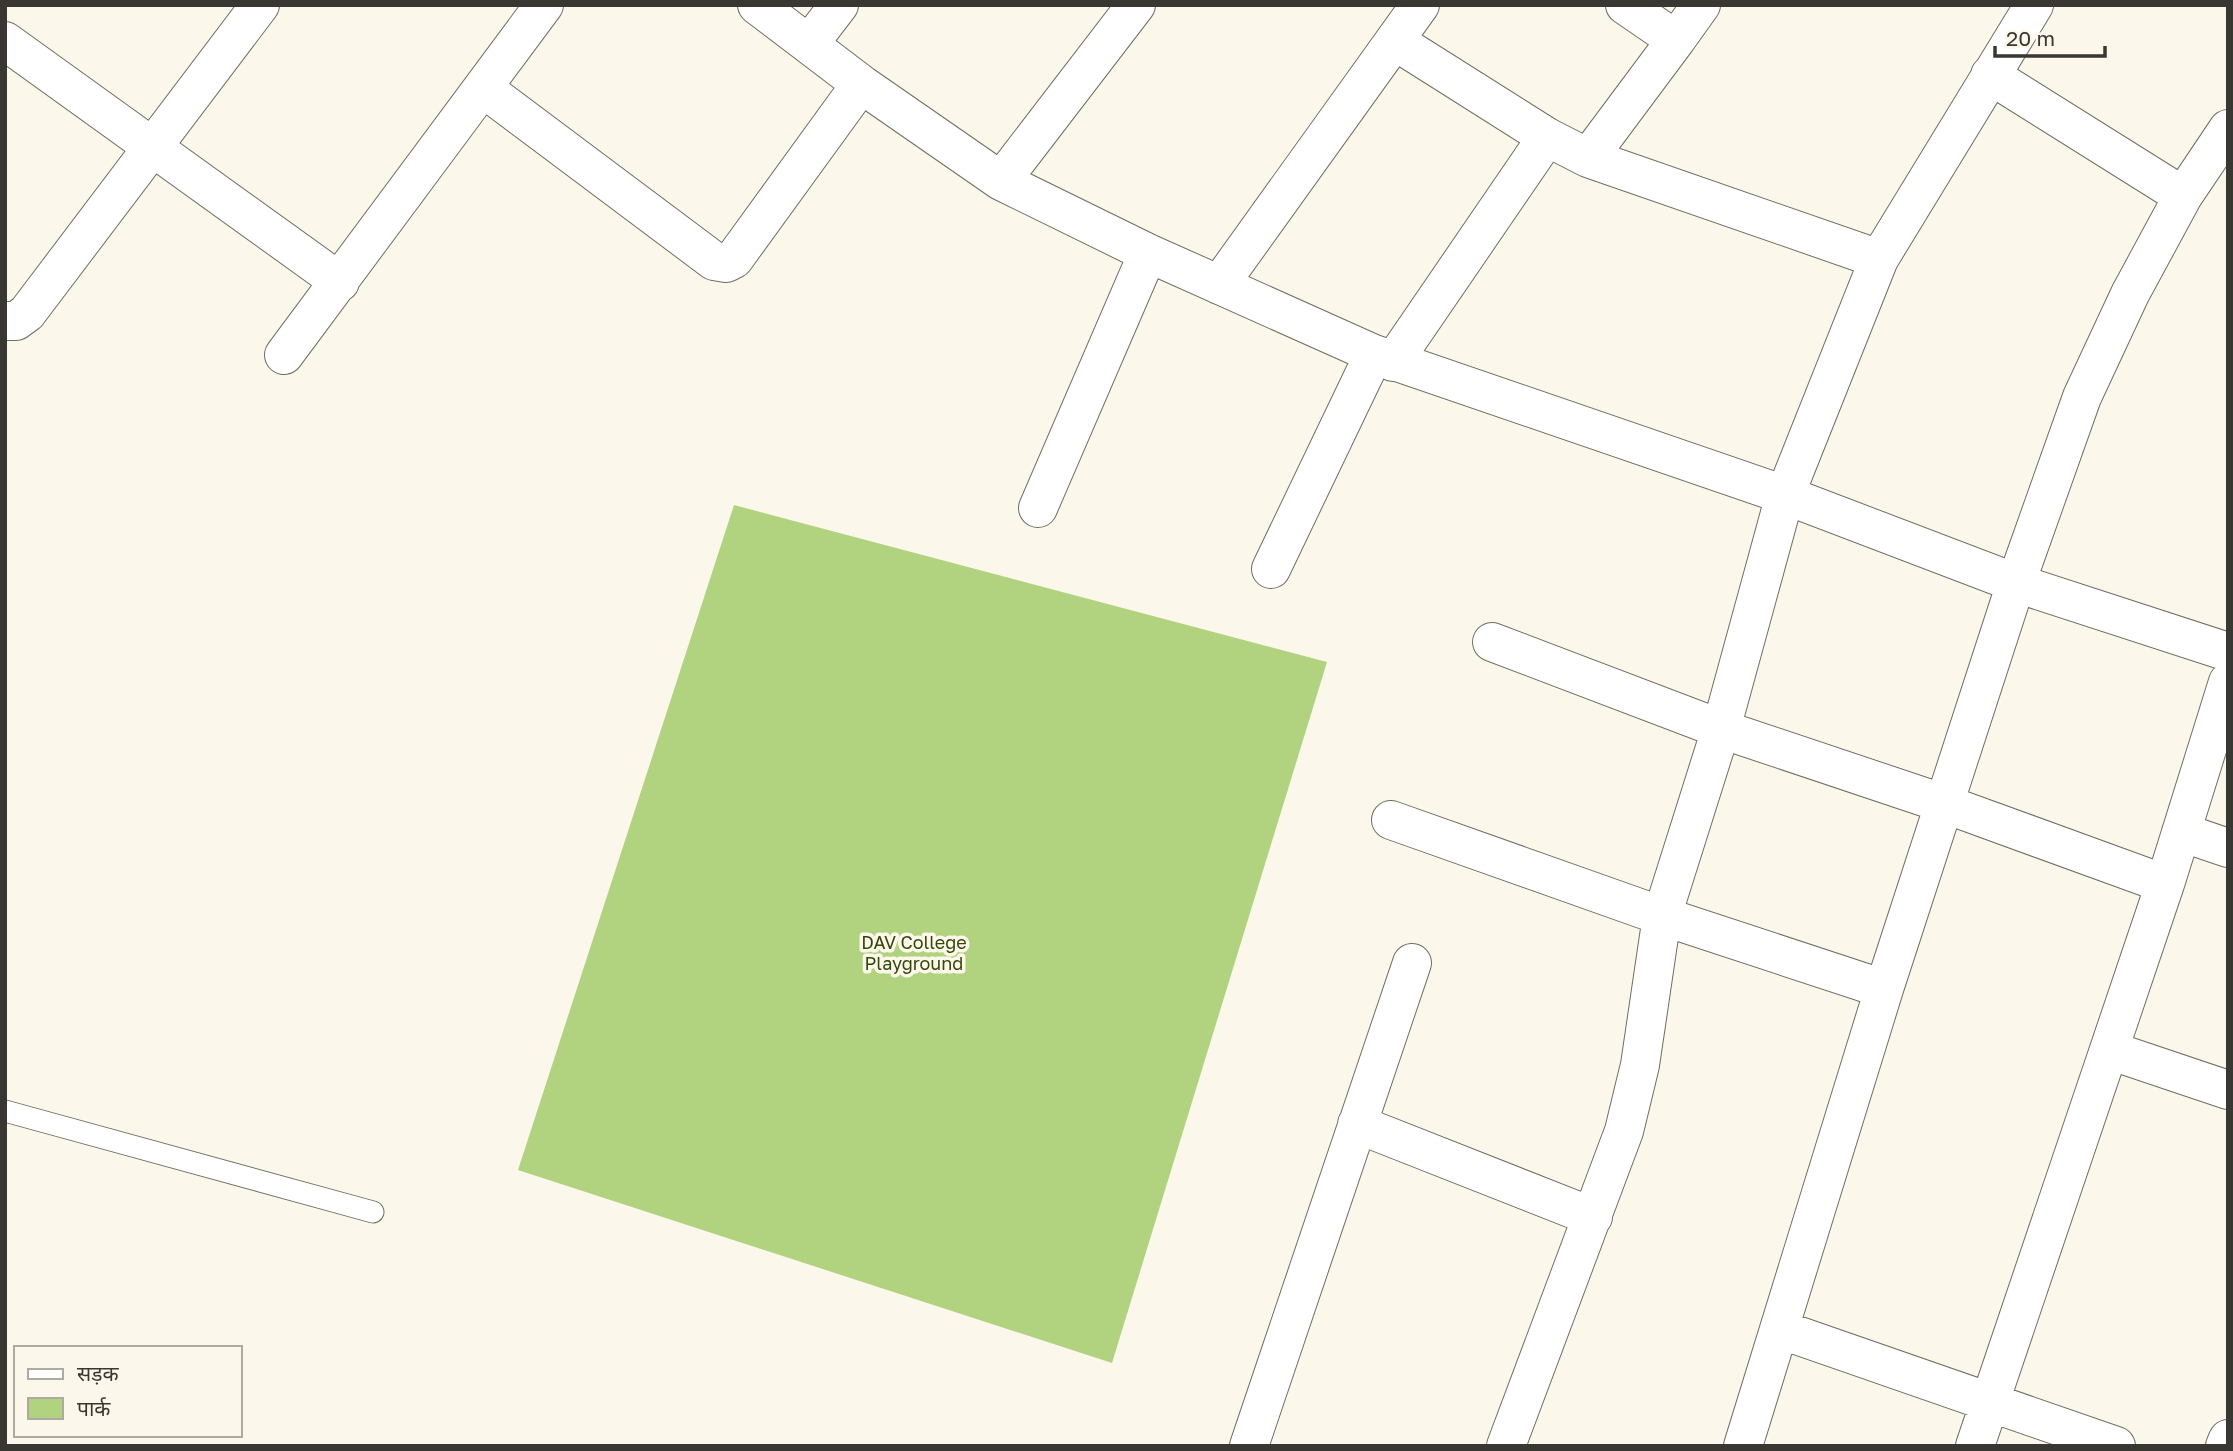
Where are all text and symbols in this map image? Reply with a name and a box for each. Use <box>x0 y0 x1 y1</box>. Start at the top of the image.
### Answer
scale bar <box>1995 14 2105 58</box>
text: 20 m <box>2006 25 2055 51</box>
park label: DAV College Playground <box>861 931 967 974</box>
legend <box>14 1346 242 1437</box>
text: सड़क <box>77 1360 119 1386</box>
text: पार्क <box>77 1395 111 1421</box>

